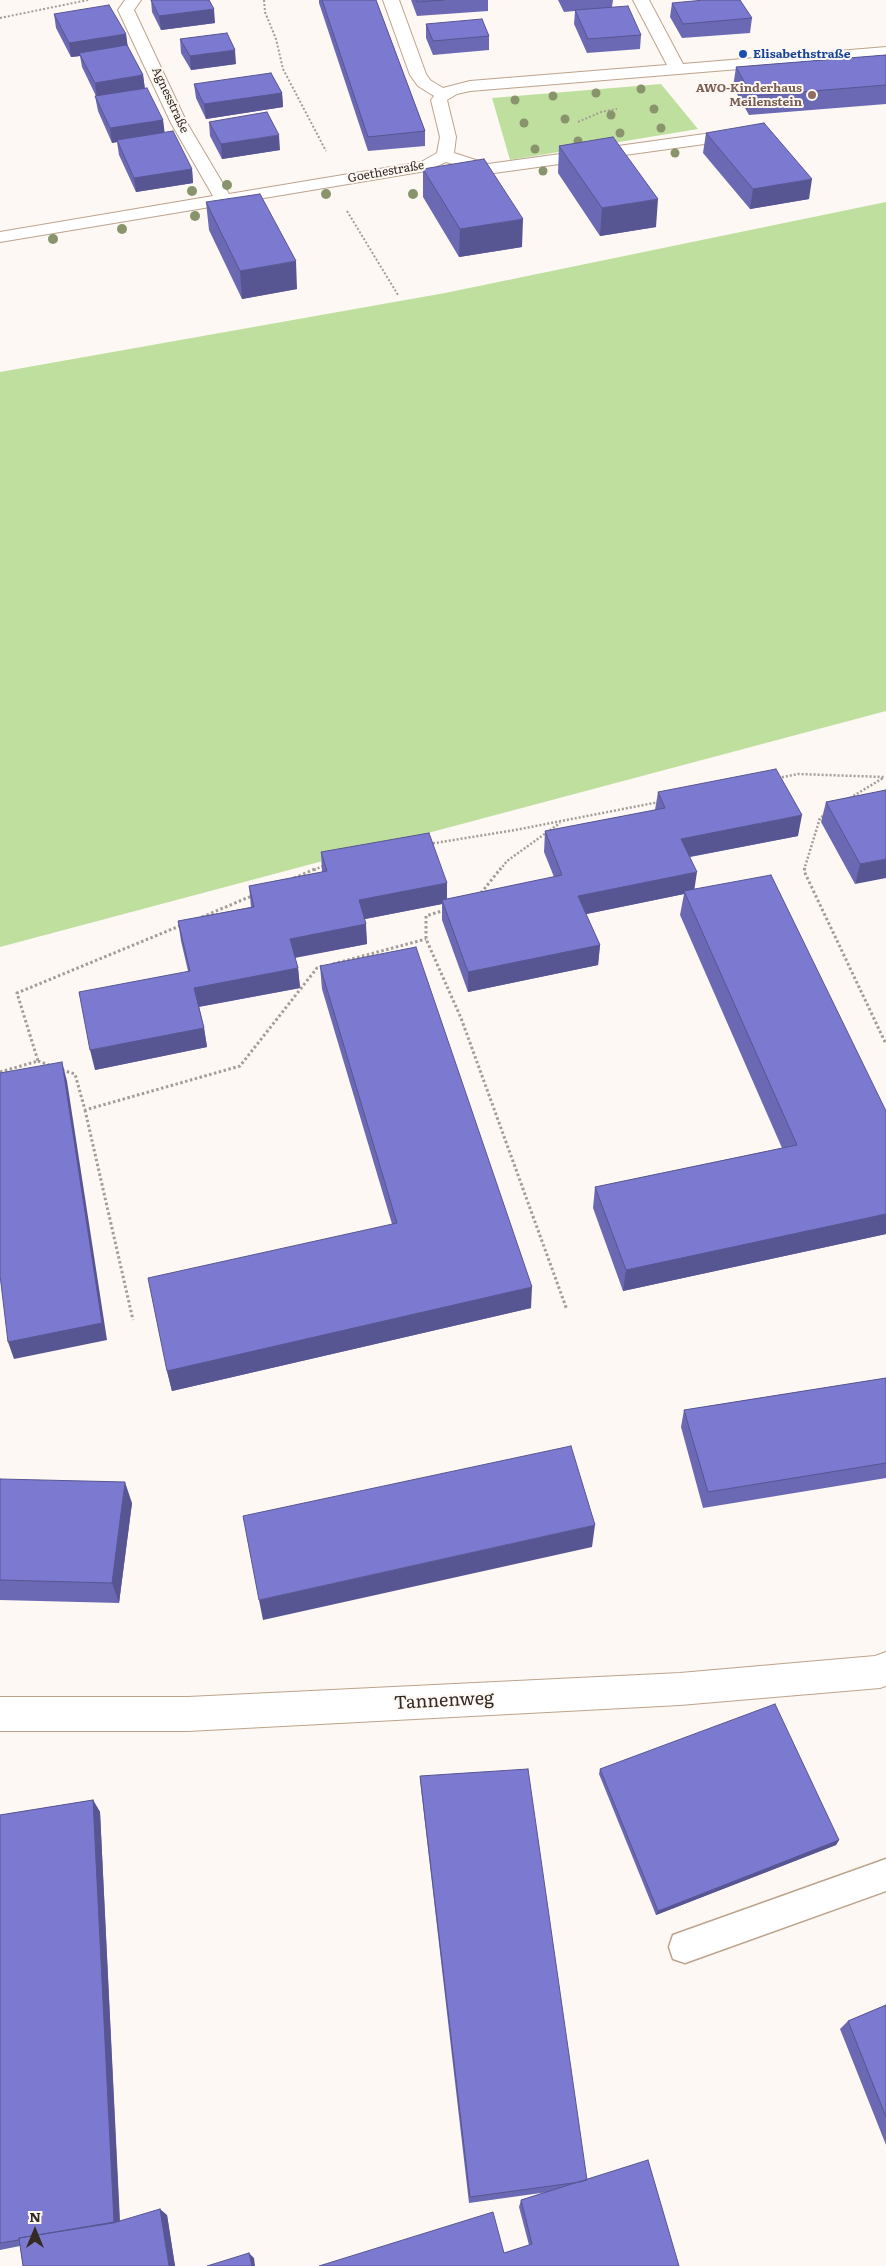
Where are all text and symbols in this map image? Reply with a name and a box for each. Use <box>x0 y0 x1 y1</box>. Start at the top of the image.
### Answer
place label: Elisabethstraße <box>753 47 851 61</box>
marker: Elisabethstraße <box>737 48 749 60</box>
street label: Agnesstraße <box>148 65 192 135</box>
place label: AWO-Kinderhaus Meilenstein <box>696 81 802 109</box>
marker: AWO-Kinderhaus Meilenstein <box>806 89 818 101</box>
street label: Goethestraße <box>347 158 425 186</box>
street label: Tannenweg <box>393 1688 495 1714</box>
north arrow <box>10 2206 60 2256</box>
text: N <box>29 2206 41 2226</box>

